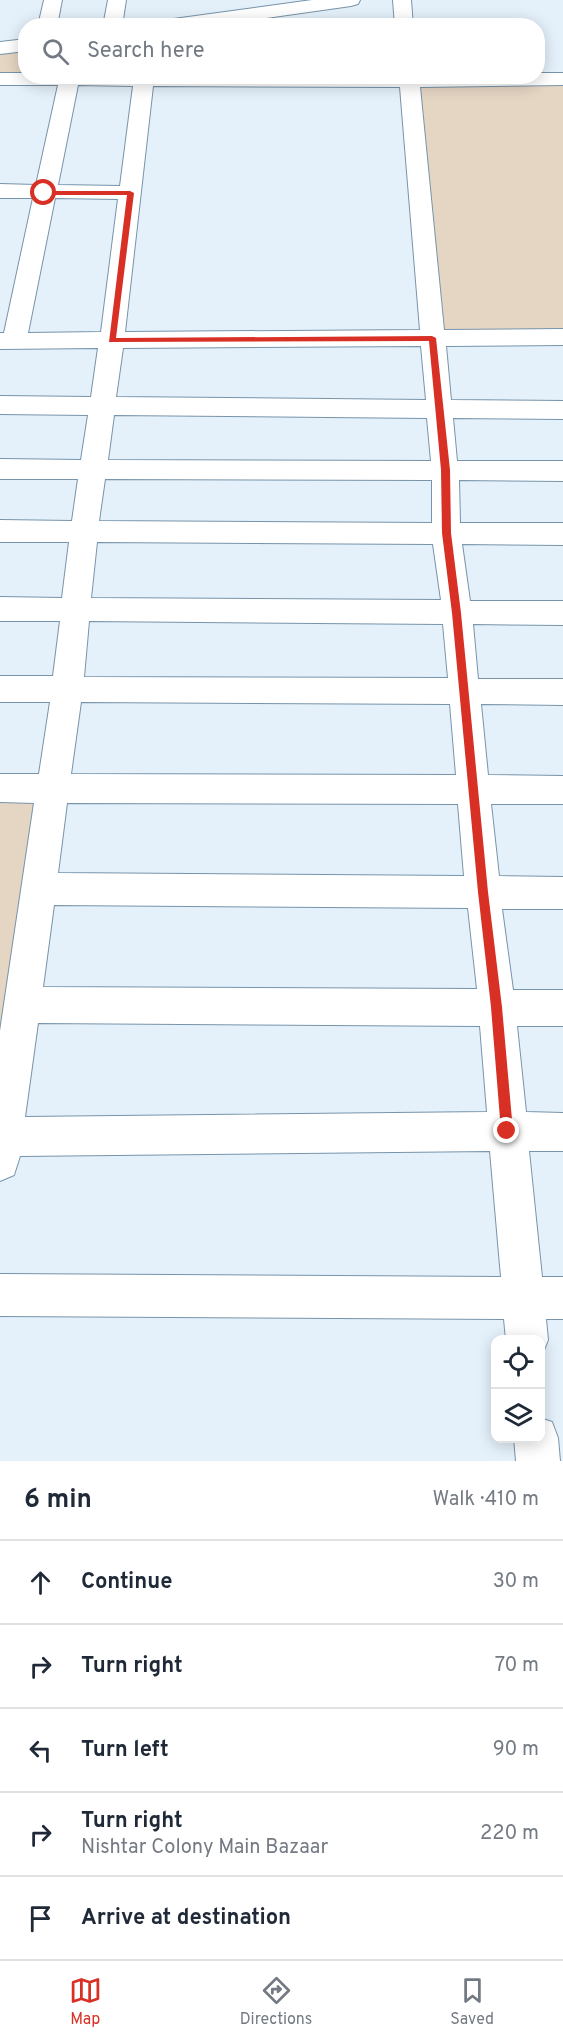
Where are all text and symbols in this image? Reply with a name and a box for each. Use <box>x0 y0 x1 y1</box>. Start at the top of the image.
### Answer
search box <box>18 18 545 84</box>
icon: search <box>39 35 72 68</box>
text: Search here <box>87 38 205 65</box>
route start <box>30 179 56 205</box>
route end <box>493 1117 519 1143</box>
map controls <box>491 1335 545 1443</box>
button: locate <box>491 1335 545 1389</box>
button: layers <box>491 1389 545 1443</box>
text: 6 min <box>24 1484 92 1517</box>
text: Walk · 410 m <box>433 1487 539 1513</box>
icon: ahead <box>24 1566 57 1599</box>
text: Continue <box>81 1569 172 1596</box>
text: 30 m <box>493 1569 539 1595</box>
icon: right <box>24 1650 57 1683</box>
text: Turn right <box>81 1653 183 1680</box>
text: 70 m <box>495 1653 539 1679</box>
icon: left <box>24 1734 57 1767</box>
text: Turn left <box>81 1737 169 1764</box>
text: 90 m <box>493 1737 539 1763</box>
text: Turn right <box>81 1808 183 1835</box>
icon: right <box>24 1818 57 1851</box>
text: 220 m <box>480 1821 539 1847</box>
text: Nishtar Colony Main Bazaar <box>81 1835 328 1861</box>
icon: arrive <box>24 1902 57 1935</box>
text: Arrive at destination <box>81 1905 291 1932</box>
tab: Map <box>69 1974 102 2030</box>
tab: Directions <box>240 1974 312 2030</box>
tab: Saved <box>450 1974 494 2030</box>

